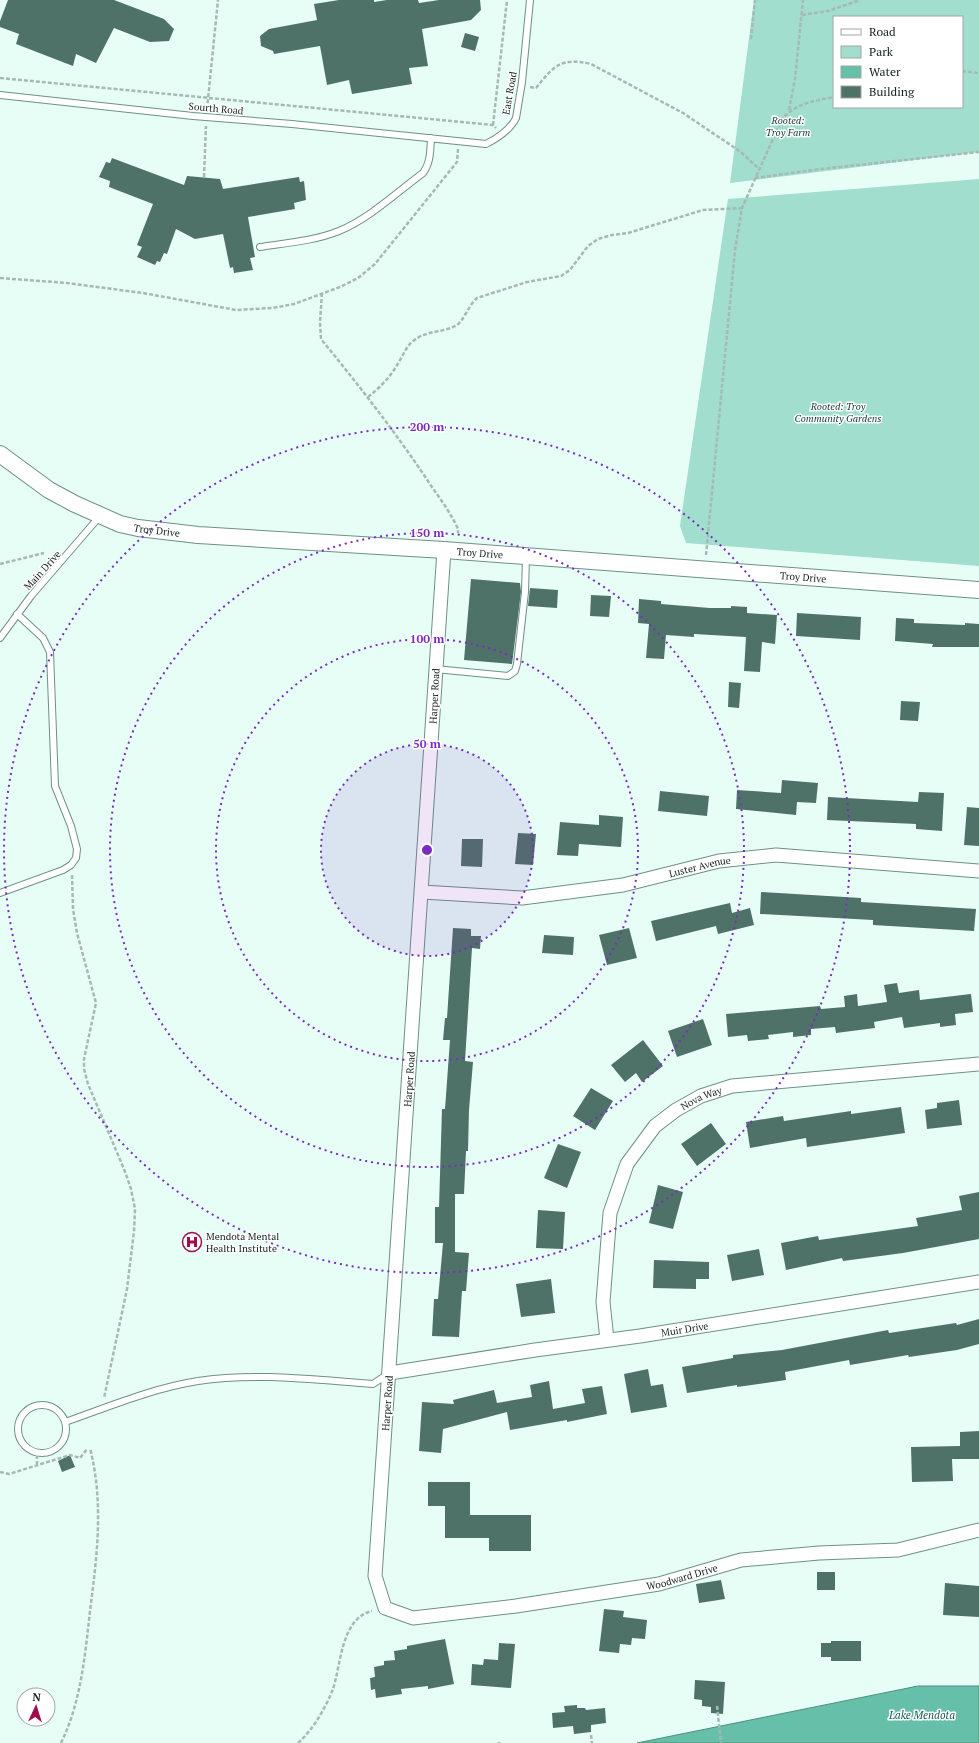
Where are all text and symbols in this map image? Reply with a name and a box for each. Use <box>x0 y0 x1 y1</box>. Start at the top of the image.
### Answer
legend <box>833 16 963 108</box>
text: Road <box>869 24 896 39</box>
text: Park <box>869 44 894 59</box>
text: Water <box>869 64 901 79</box>
street label: East Road <box>499 70 520 116</box>
text: Building <box>869 84 915 99</box>
street label: Sourth Road <box>188 100 244 117</box>
park label: Rooted: Troy Farm <box>766 114 810 139</box>
park label: Rooted: Troy Community Gardens <box>795 400 881 425</box>
text: 200 m <box>410 419 444 434</box>
street label: Troy Drive <box>132 521 181 540</box>
text: 150 m <box>410 525 444 540</box>
street label: Troy Drive <box>456 545 504 561</box>
street label: Main Drive <box>21 548 64 593</box>
street label: Troy Drive <box>779 569 827 586</box>
text: 100 m <box>410 631 444 646</box>
street label: Harper Road <box>427 668 442 724</box>
text: 50 m <box>413 736 441 751</box>
centre of rings <box>420 843 434 857</box>
street label: Luster Avenue <box>668 854 731 880</box>
street label: Harper Road <box>401 1050 418 1107</box>
street label: Nova Way <box>678 1083 724 1113</box>
place label: Mendota Mental Health Institute <box>206 1230 279 1255</box>
hospital icon: Mendota Mental Health Institute <box>181 1231 203 1253</box>
street label: Muir Drive <box>660 1319 709 1340</box>
street label: Harper Road <box>379 1374 396 1431</box>
street label: Woodward Drive <box>646 1561 719 1593</box>
north arrow <box>16 1687 56 1727</box>
text: N <box>32 1690 42 1704</box>
water label: Lake Mendota <box>888 1708 955 1722</box>

